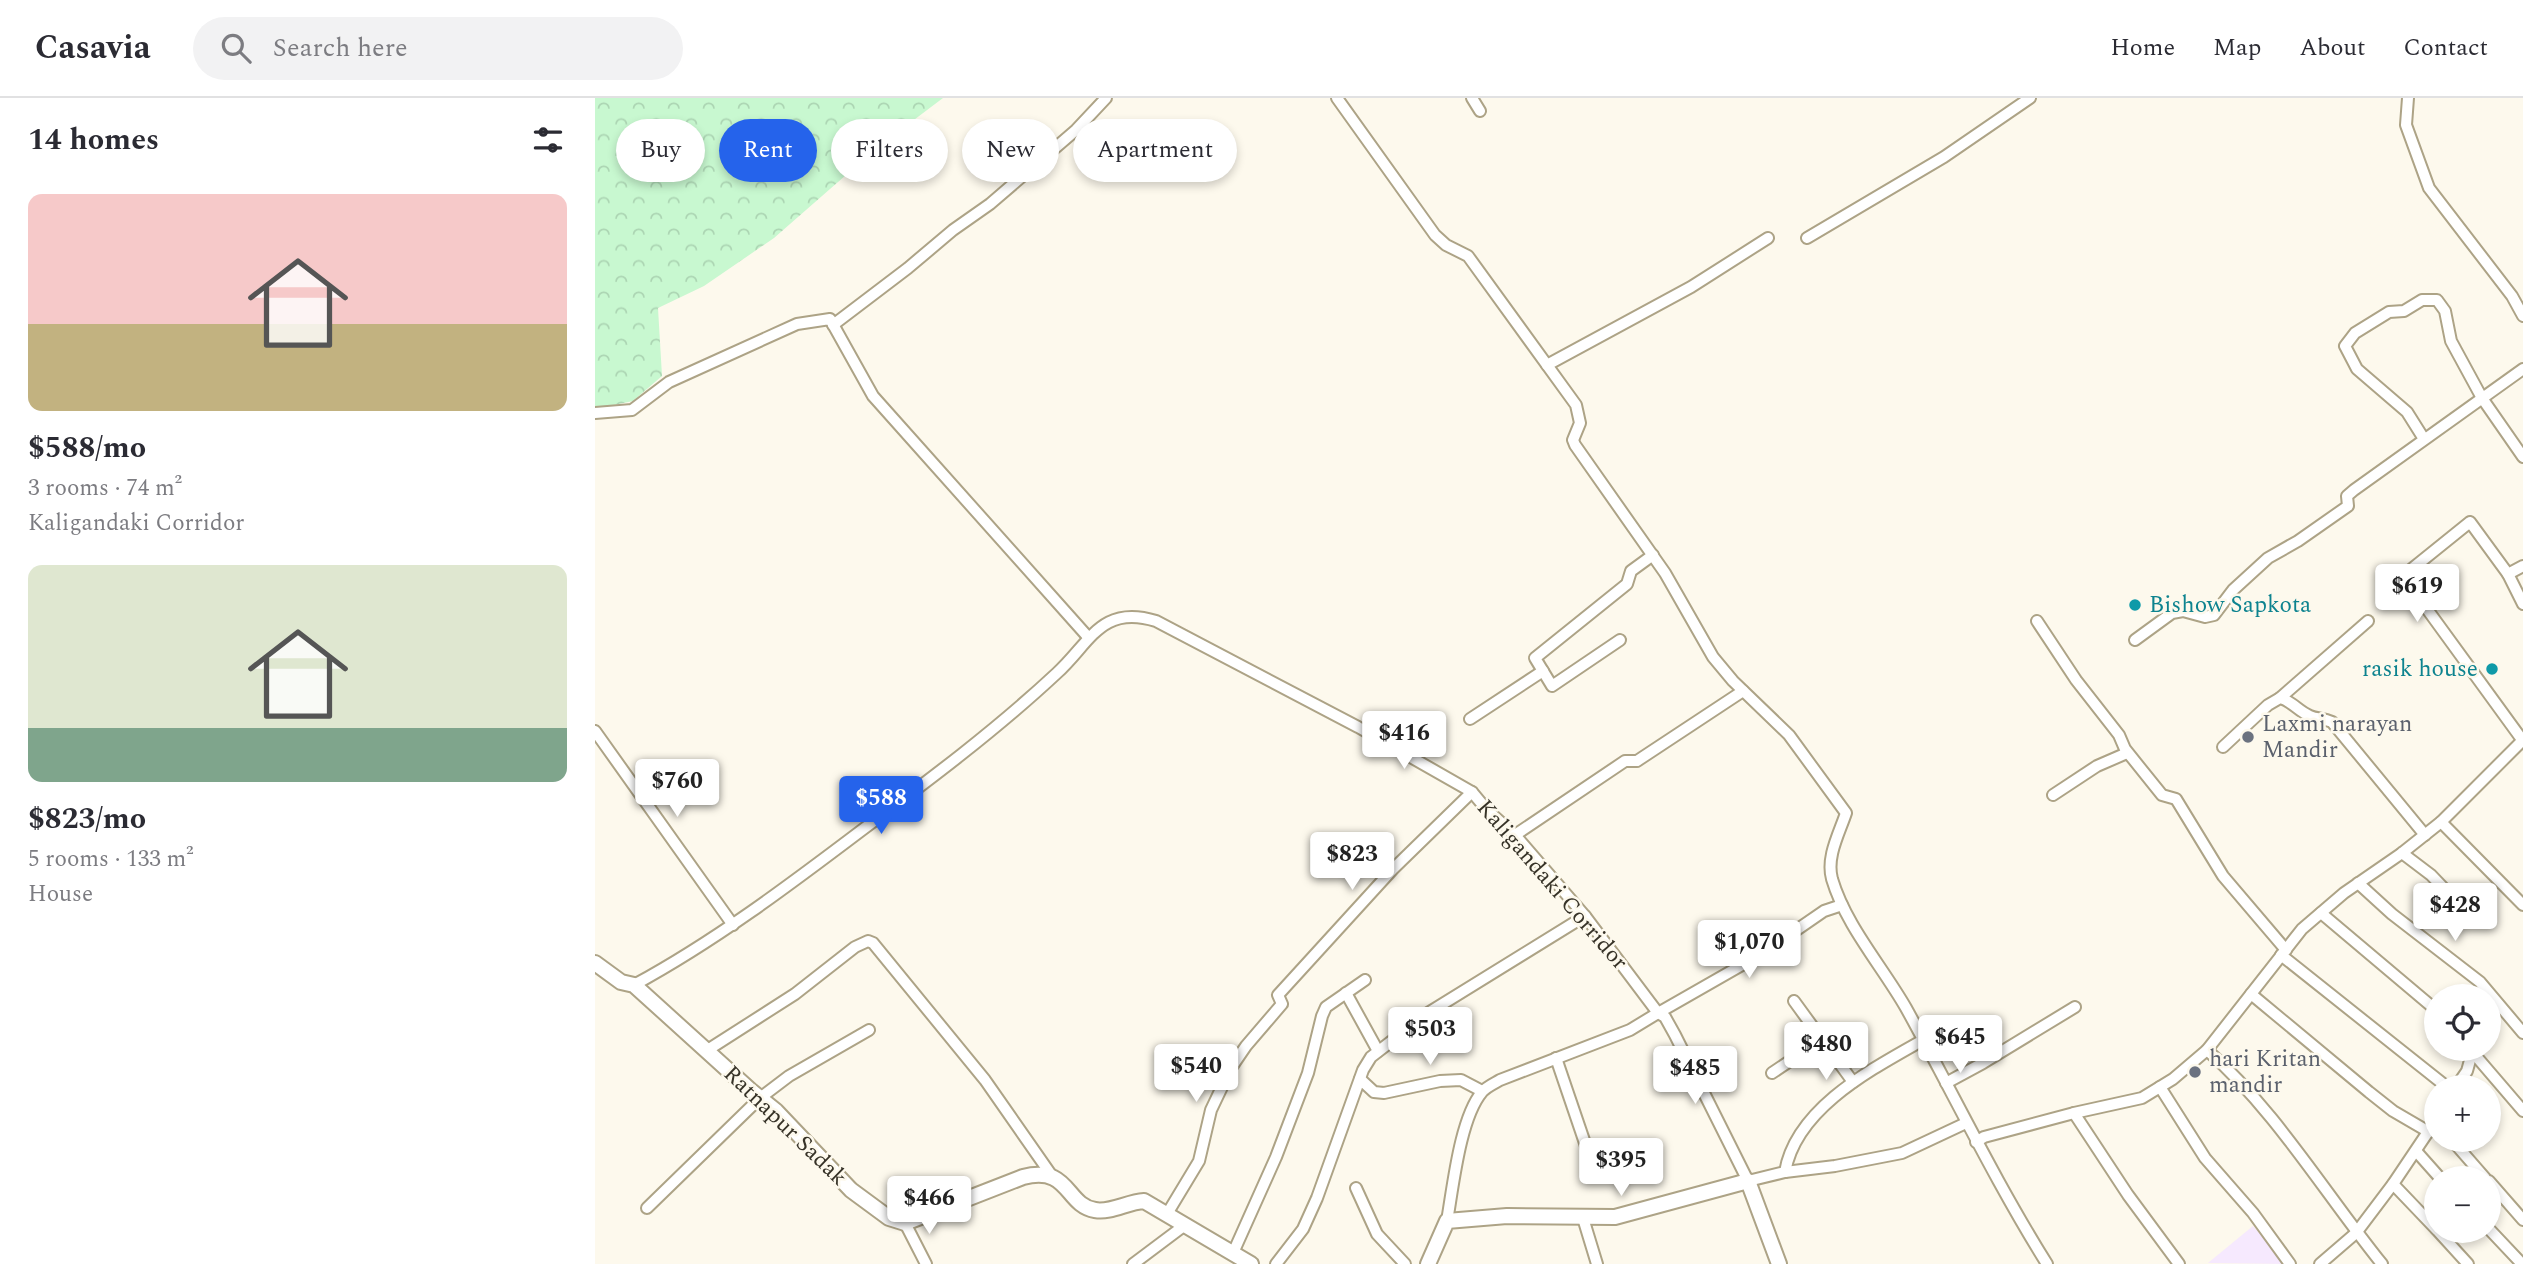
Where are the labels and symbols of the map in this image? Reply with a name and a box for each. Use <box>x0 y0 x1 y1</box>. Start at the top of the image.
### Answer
pin: $619 <box>2376 564 2458 624</box>
place label: Bishow Sapkota <box>2149 588 2311 623</box>
marker: Bishow Sapkota <box>2127 597 2143 613</box>
place label: rasik house <box>2362 652 2478 687</box>
marker: rasik house <box>2484 661 2500 677</box>
place label: Laxmi narayan Mandir <box>2262 707 2412 768</box>
pin: $416 <box>1363 712 1445 771</box>
marker: Laxmi narayan Mandir <box>2240 729 2256 745</box>
pin: $760 <box>636 760 718 819</box>
pin: $588 <box>840 776 922 836</box>
street label: Kaligandaki Corridor <box>1468 792 1636 978</box>
pin: $823 <box>1311 832 1393 892</box>
pin: $428 <box>2414 884 2496 943</box>
pin: $1,070 <box>1692 920 1806 980</box>
pin: $503 <box>1389 1007 1471 1067</box>
pin: $645 <box>1919 1016 2001 1075</box>
pin: $480 <box>1785 1023 1867 1082</box>
place label: hari Kritan mandir <box>2209 1042 2321 1103</box>
pin: $540 <box>1155 1044 1237 1104</box>
pin: $485 <box>1654 1046 1736 1106</box>
street label: Ratnapur Sadak <box>715 1057 855 1195</box>
marker: hari Kritan mandir <box>2187 1064 2203 1080</box>
pin: $395 <box>1580 1138 1662 1198</box>
pin: $466 <box>888 1176 970 1236</box>

